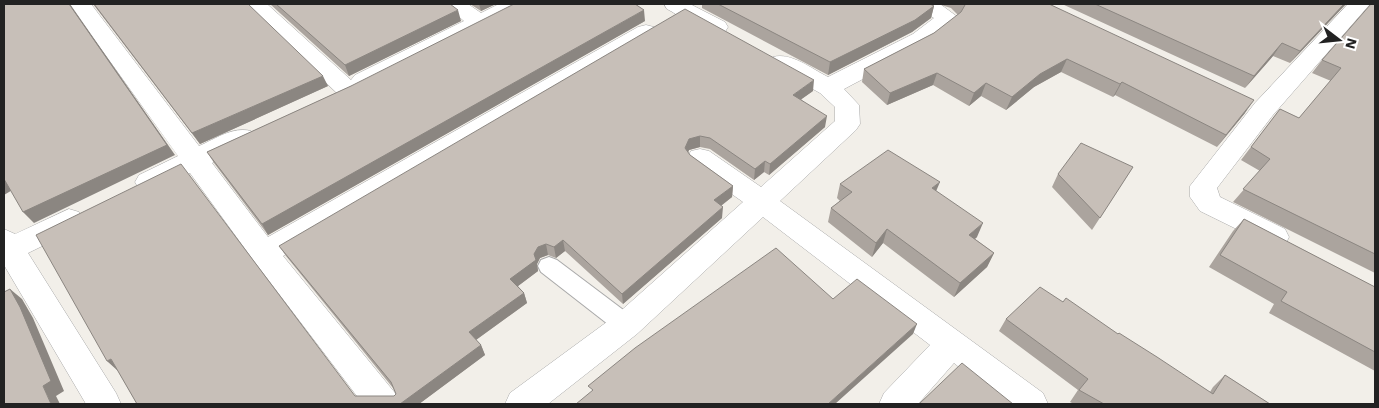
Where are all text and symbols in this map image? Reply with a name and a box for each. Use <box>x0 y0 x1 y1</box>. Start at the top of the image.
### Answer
north arrow <box>1314 15 1364 65</box>
text: N <box>1342 36 1361 51</box>

